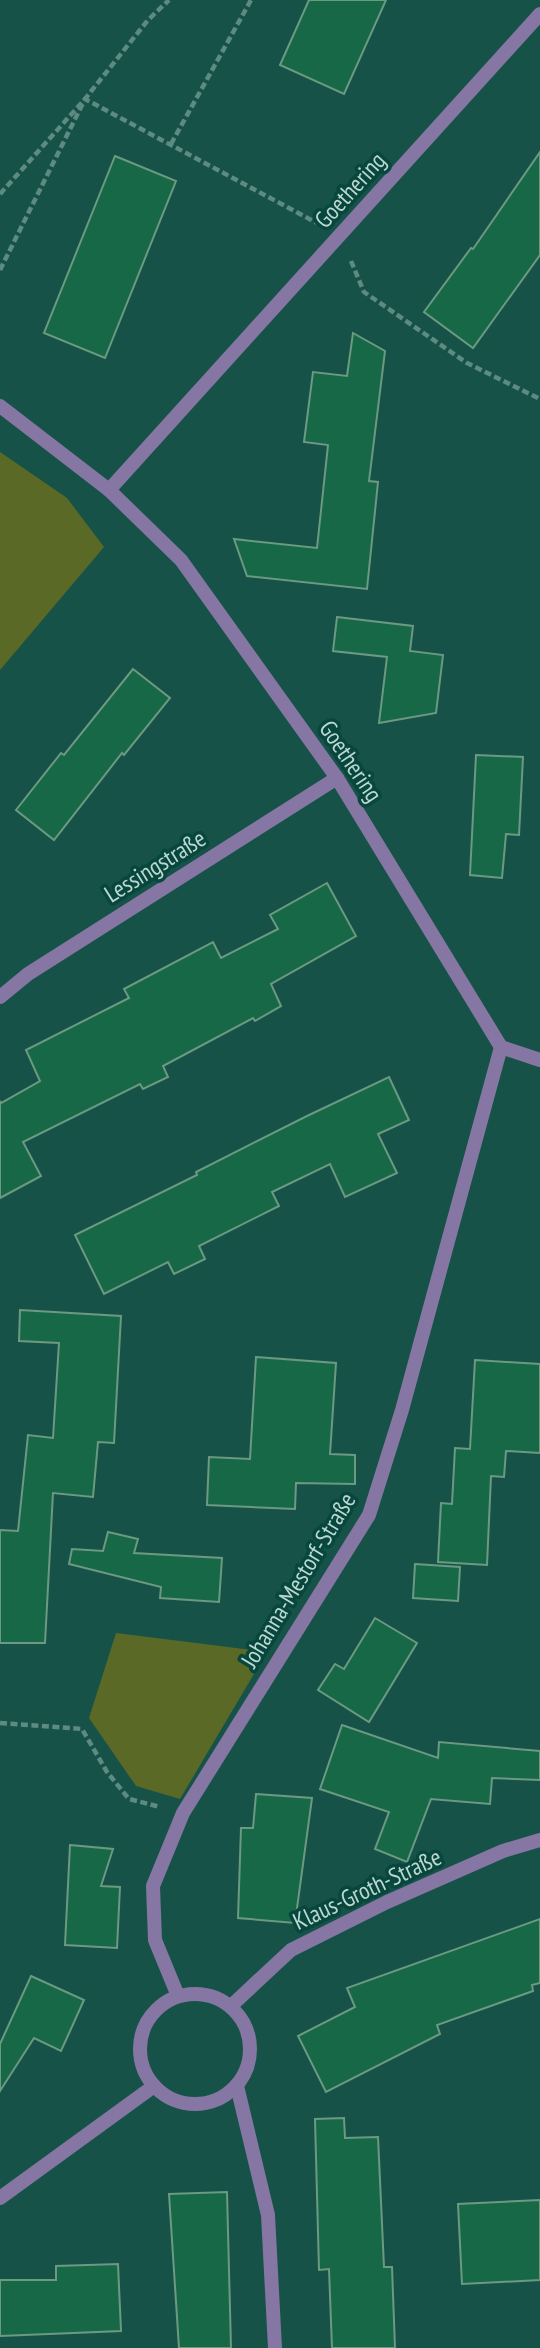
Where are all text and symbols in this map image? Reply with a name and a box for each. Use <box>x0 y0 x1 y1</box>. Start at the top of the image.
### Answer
street label: Goethering <box>308 145 392 235</box>
street label: Goethering <box>312 714 390 808</box>
street label: Lessingstraße <box>99 823 211 909</box>
street label: Johanna-Mestorf-Straße <box>233 1487 362 1674</box>
street label: Klaus-Groth-Straße <box>288 1841 446 1937</box>

